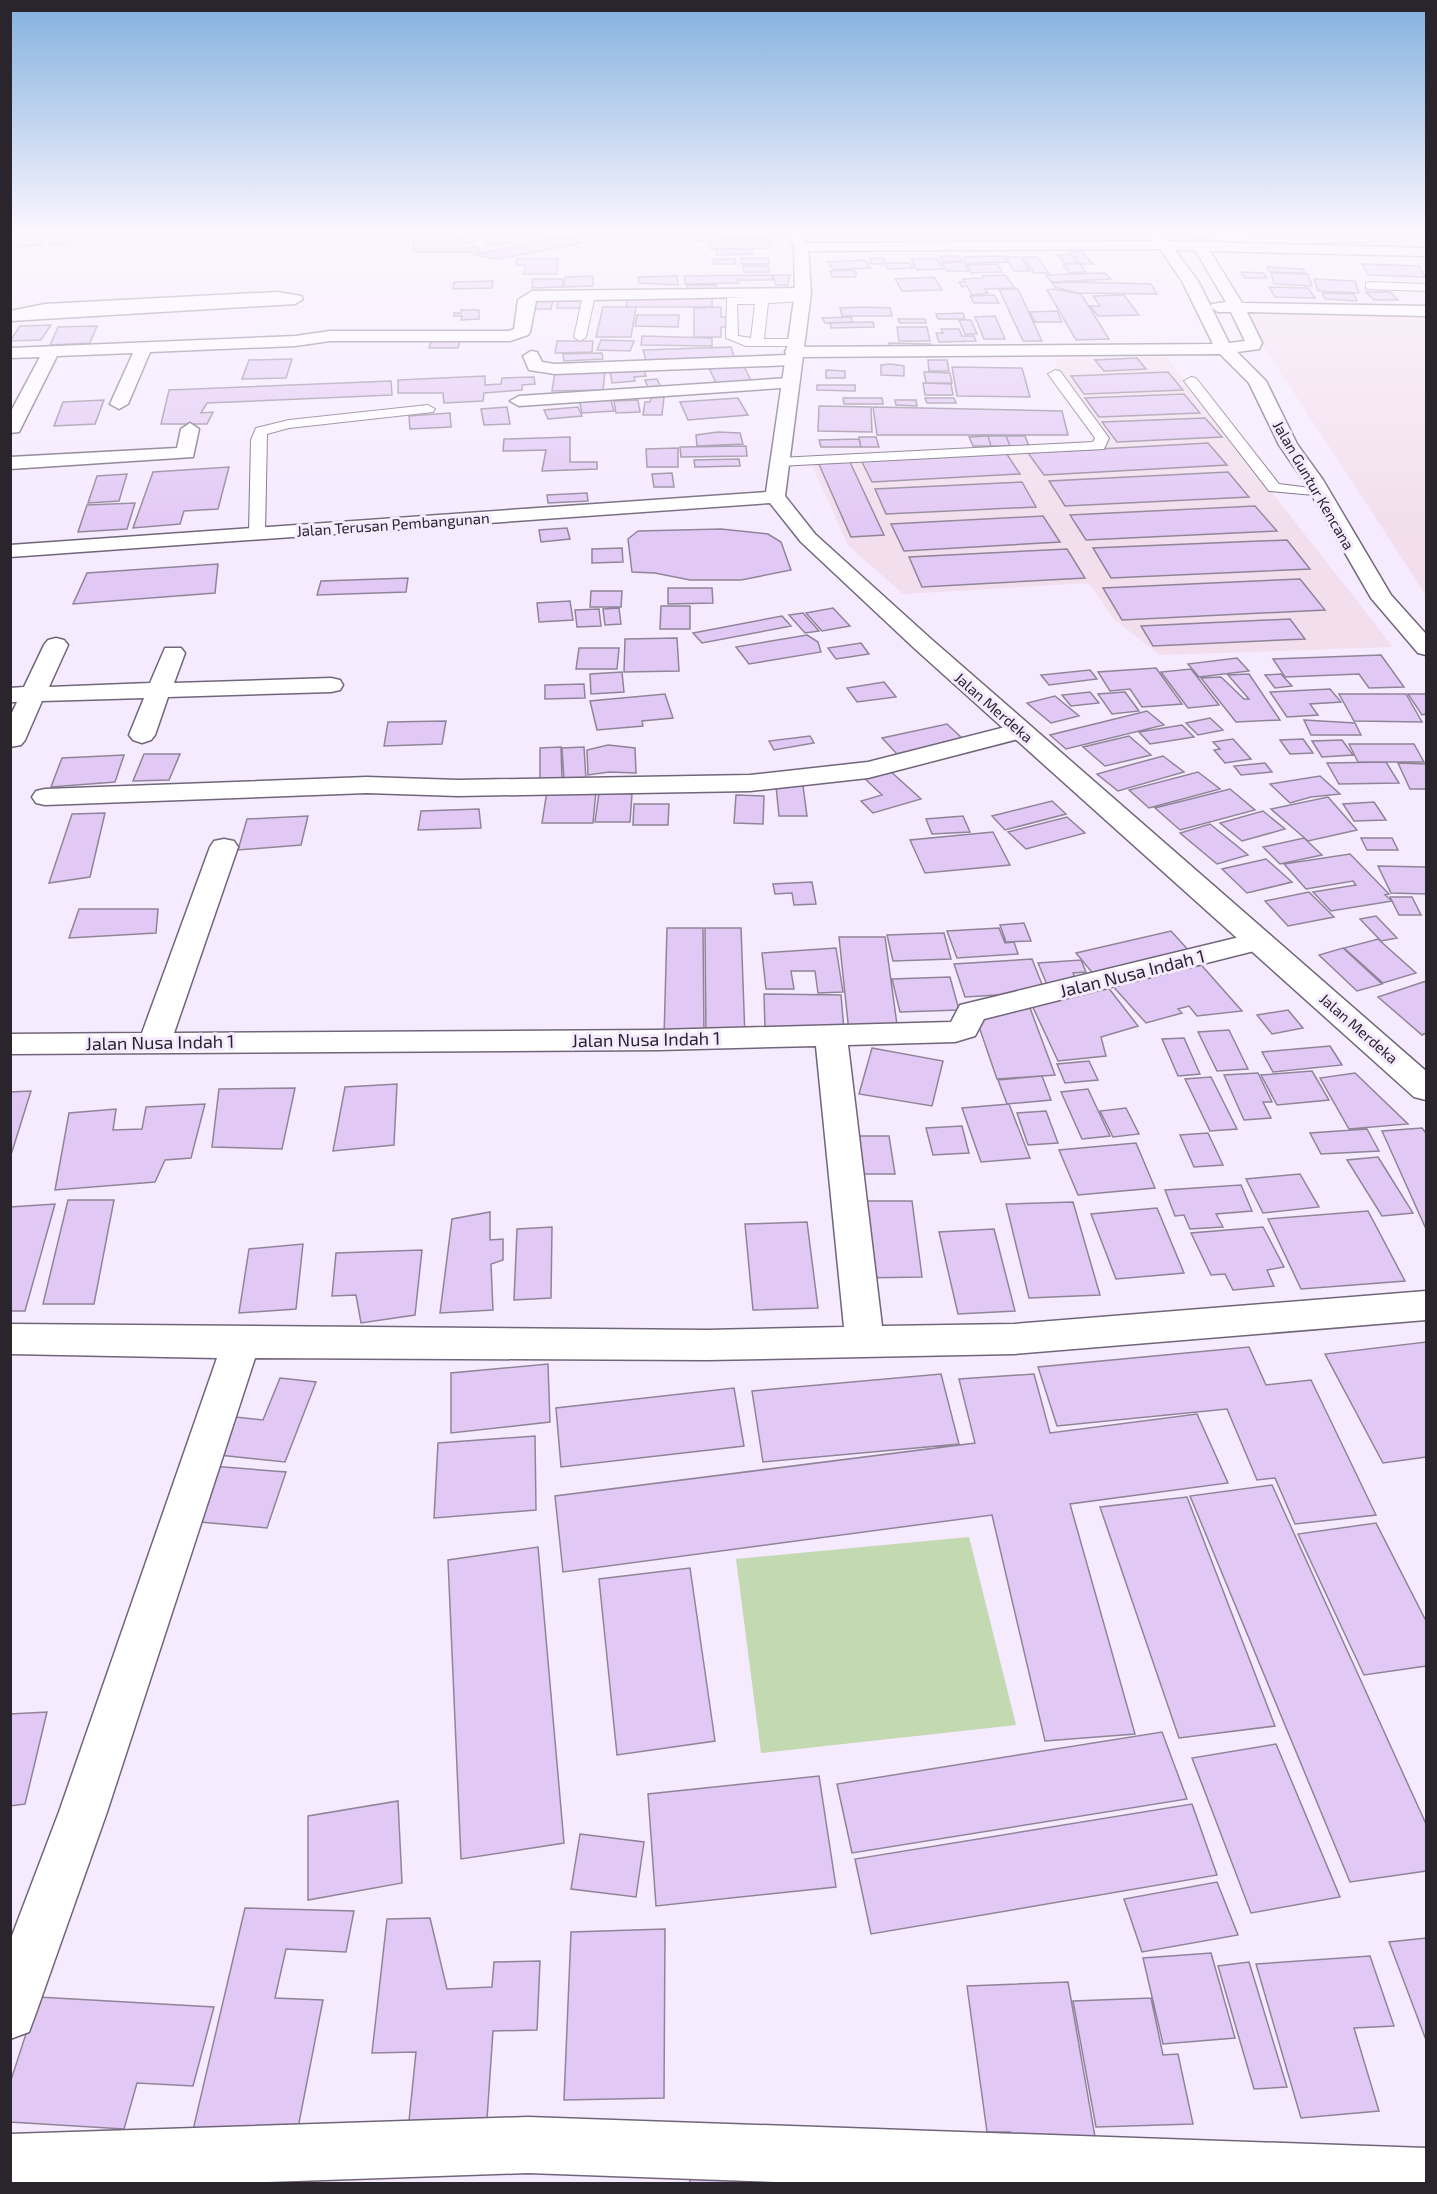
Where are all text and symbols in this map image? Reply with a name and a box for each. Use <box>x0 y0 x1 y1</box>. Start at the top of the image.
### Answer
street label: Jalan Guntur Kencana <box>1270 417 1358 553</box>
street label: Jalan Terusan Pembangunan <box>296 508 490 540</box>
street label: Jalan Merdeka <box>951 668 1037 746</box>
street label: Jalan Nusa Indah 1 <box>1057 944 1207 1002</box>
street label: Jalan Merdeka <box>1316 989 1402 1067</box>
street label: Jalan Nusa Indah 1 <box>571 1027 721 1051</box>
street label: Jalan Nusa Indah 1 <box>85 1030 235 1054</box>

